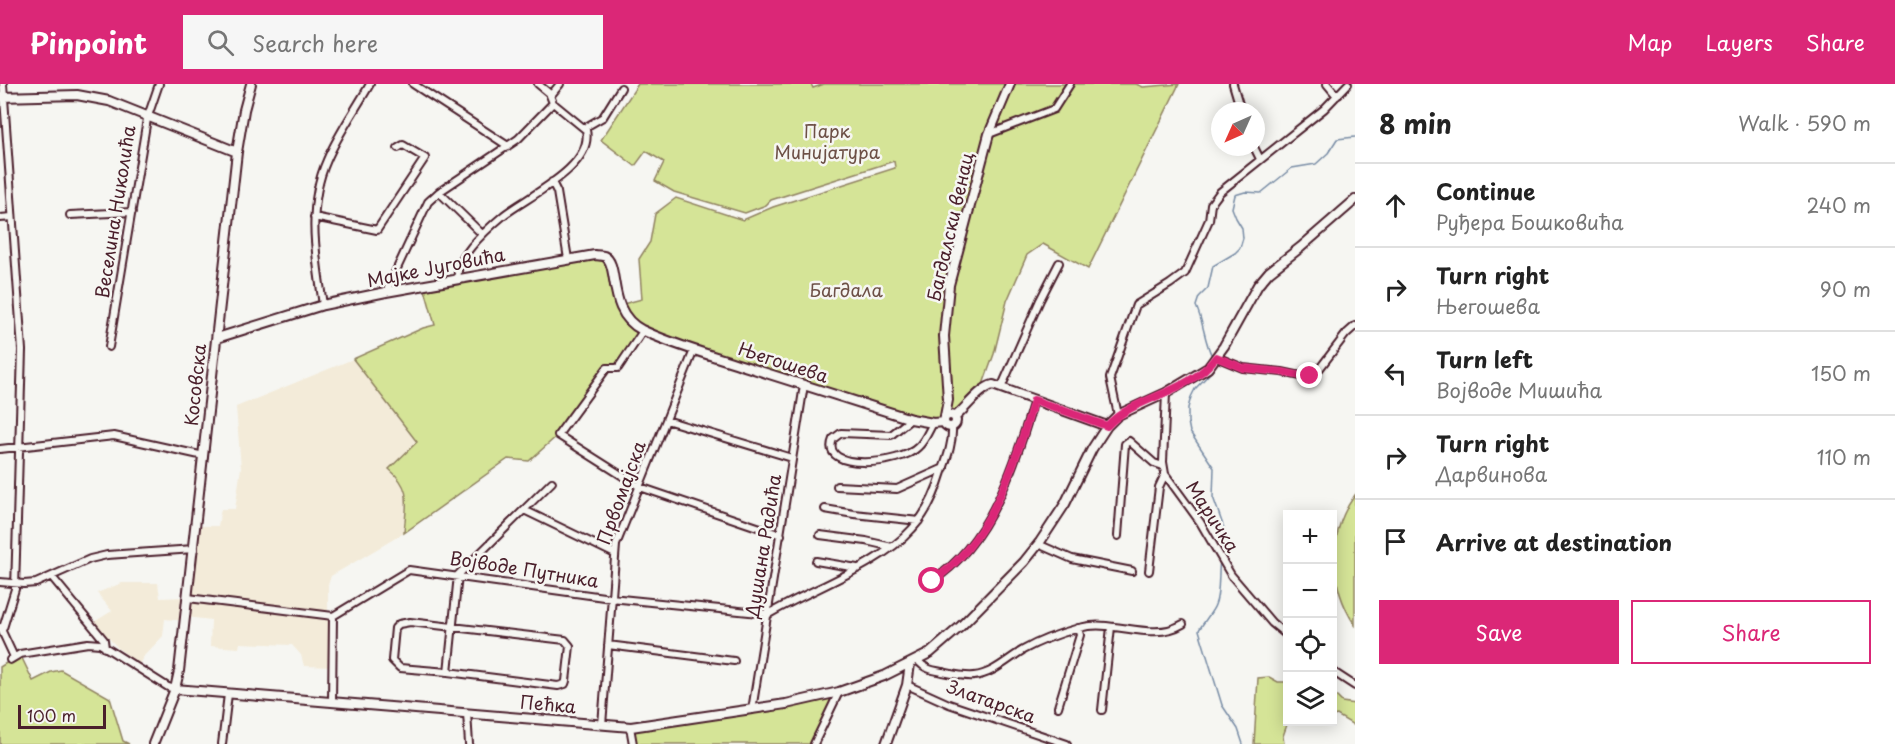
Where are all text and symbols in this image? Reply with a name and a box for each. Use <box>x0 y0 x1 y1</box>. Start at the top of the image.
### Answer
search box <box>183 15 603 69</box>
text: Pinpoint <box>30 21 147 64</box>
icon: search <box>204 26 237 59</box>
text: Search here <box>252 26 378 59</box>
text: Map <box>1628 26 1672 58</box>
text: Layers <box>1705 26 1773 58</box>
text: Share <box>1806 26 1865 58</box>
north arrow <box>1211 102 1265 156</box>
text: 8 min <box>1379 104 1452 143</box>
text: Walk · 590 m <box>1738 108 1871 138</box>
park label: Парк Минијатура <box>774 117 881 165</box>
street label: Веселина Николића <box>88 123 142 300</box>
street label: Багдалски венац <box>919 149 980 304</box>
text: Continue <box>1436 174 1535 207</box>
icon: ahead <box>1379 189 1412 222</box>
text: 240 m <box>1806 190 1871 220</box>
text: Руђера Бошковића <box>1436 207 1624 237</box>
street label: Мајке Југовића <box>364 240 508 293</box>
text: Turn right <box>1436 258 1549 291</box>
icon: right <box>1379 273 1412 306</box>
text: 90 m <box>1820 274 1871 304</box>
park label: Багдала <box>809 276 883 303</box>
text: Његошева <box>1436 291 1540 321</box>
street label: Његошева <box>735 334 833 389</box>
street label: Косовска <box>177 342 212 427</box>
text: Turn left <box>1436 342 1533 375</box>
icon: left <box>1379 357 1412 390</box>
text: 150 m <box>1811 358 1871 388</box>
route end <box>1296 362 1322 388</box>
text: Војводе Мишића <box>1436 375 1602 405</box>
text: Turn right <box>1436 426 1549 459</box>
street label: Првомајска <box>589 436 652 548</box>
icon: right <box>1379 441 1412 474</box>
text: 110 m <box>1817 442 1871 472</box>
text: Дарвинова <box>1436 459 1547 489</box>
street label: Душана Радића <box>738 471 787 620</box>
street label: Маричка <box>1180 475 1247 558</box>
map controls <box>1283 510 1337 726</box>
button: + <box>1283 510 1337 564</box>
icon: arrive <box>1379 525 1412 558</box>
text: Arrive at destination <box>1436 525 1672 558</box>
street label: Војводе Путника <box>448 543 601 594</box>
button: − <box>1283 564 1337 618</box>
route start <box>918 567 944 593</box>
button: Save <box>1379 600 1619 664</box>
button: Share <box>1631 600 1871 664</box>
button: locate <box>1283 618 1337 672</box>
street label: Златарска <box>942 672 1040 729</box>
button: layers <box>1283 672 1337 726</box>
street label: Пећка <box>519 688 578 719</box>
scale bar <box>18 702 106 730</box>
text: 100 m <box>27 703 76 727</box>

